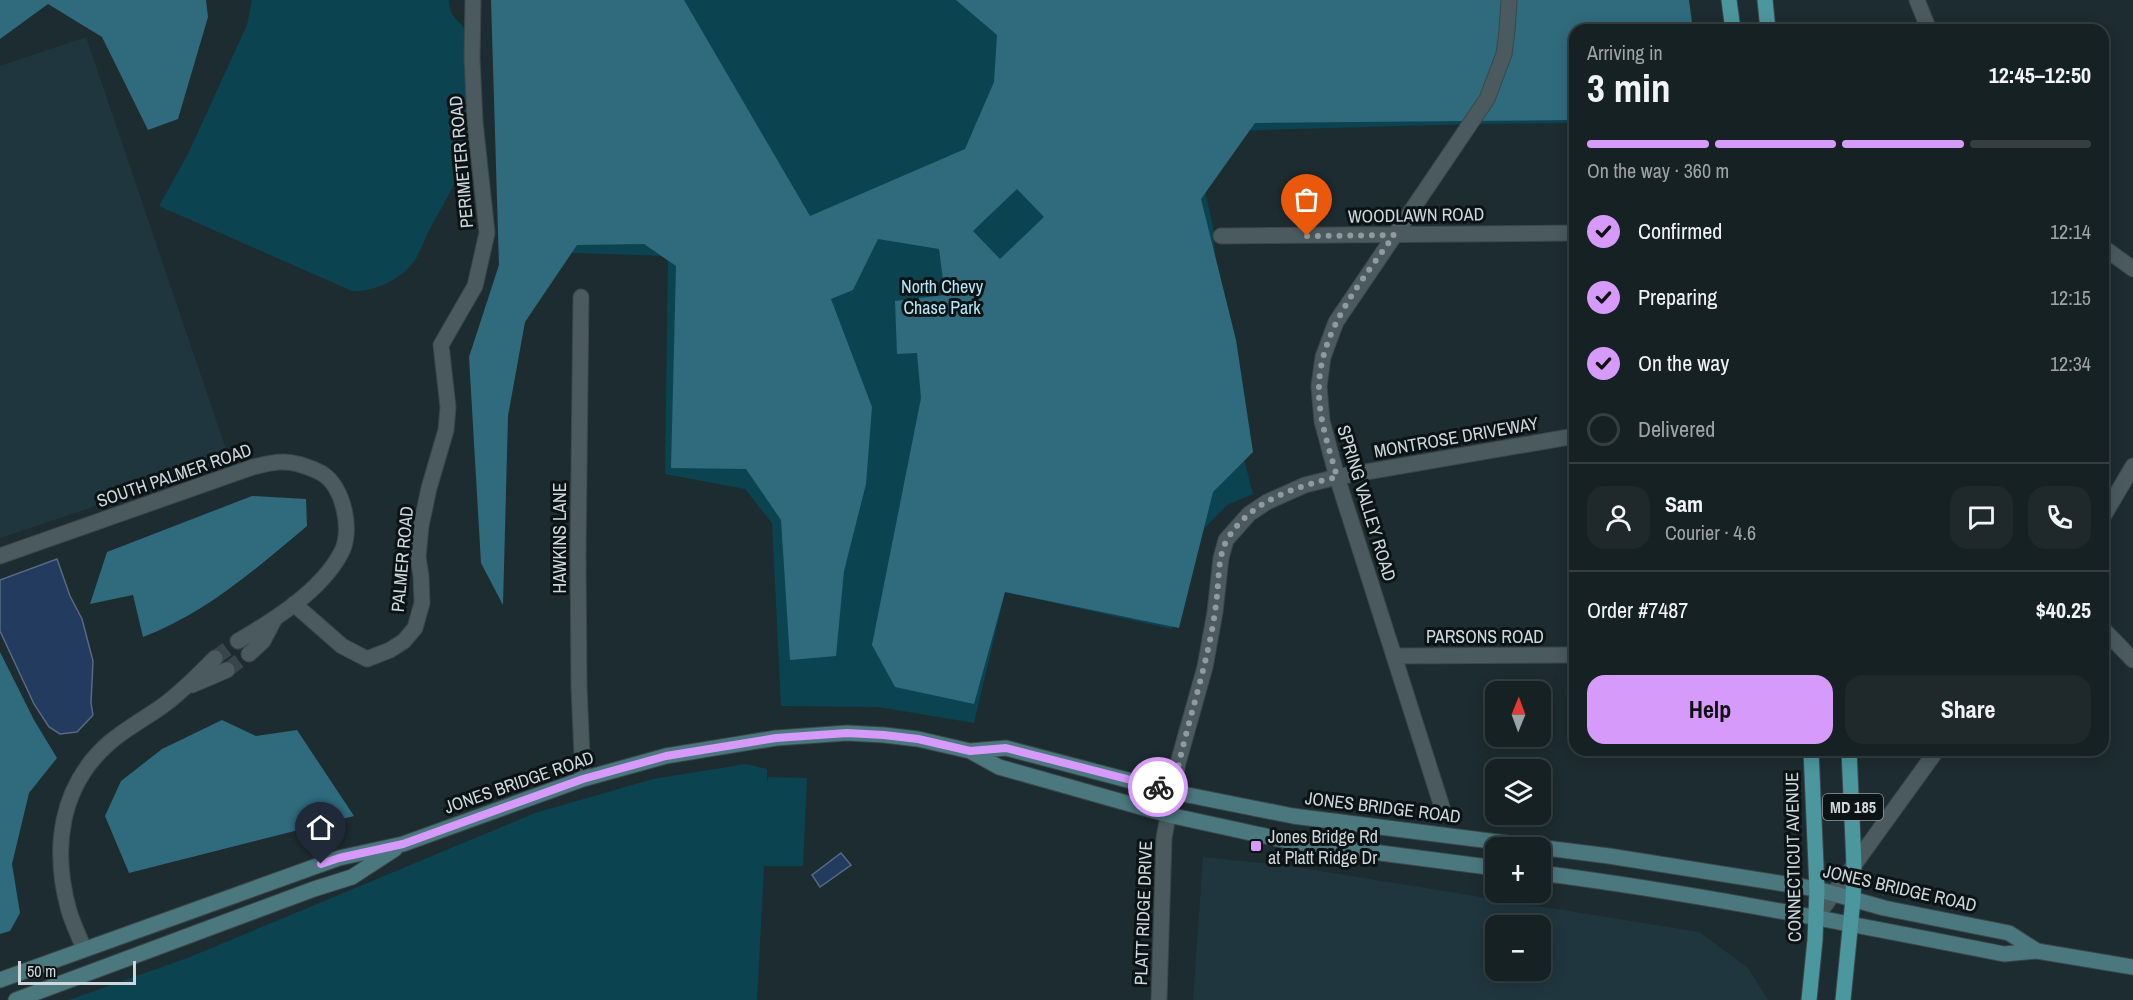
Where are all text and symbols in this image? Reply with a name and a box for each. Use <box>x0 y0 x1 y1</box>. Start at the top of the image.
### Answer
text: Arriving in <box>1587 39 1663 66</box>
text: 12:45–12:50 <box>1989 60 2091 90</box>
text: 3 min <box>1587 62 1671 114</box>
street label: PERIMETER ROAD <box>443 95 479 229</box>
text: On the way · 360 m <box>1587 157 1729 184</box>
pin <box>1281 174 1332 236</box>
icon: bag <box>1290 183 1323 216</box>
street label: WOODLAWN ROAD <box>1348 201 1484 229</box>
icon: check <box>1587 215 1620 248</box>
text: Confirmed <box>1638 216 1722 246</box>
text: 12:14 <box>2050 218 2091 245</box>
park label: North Chevy Chase Park <box>901 274 984 320</box>
icon: check <box>1587 281 1620 314</box>
text: Preparing <box>1638 282 1717 312</box>
text: 12:15 <box>2050 284 2091 311</box>
icon: check <box>1587 347 1620 380</box>
text: On the way <box>1638 348 1729 378</box>
text: 12:34 <box>2050 350 2091 377</box>
street label: MONTROSE DRIVEWAY <box>1372 410 1540 464</box>
text: Delivered <box>1638 414 1715 444</box>
street label: SPRING VALLEY ROAD <box>1331 422 1403 584</box>
street label: SOUTH PALMER ROAD <box>93 437 255 513</box>
street label: HAWKINS LANE <box>547 482 572 594</box>
button: person <box>1587 486 1650 549</box>
button: chat <box>1950 486 2013 549</box>
button: phone <box>2028 486 2091 549</box>
text: Sam <box>1665 489 1703 519</box>
street label: PALMER ROAD <box>385 505 419 613</box>
text: Courier · 4.6 <box>1665 519 1756 546</box>
text: Order #7487 <box>1587 595 1688 625</box>
text: $40.25 <box>2036 595 2091 625</box>
street label: PARSONS ROAD <box>1426 624 1544 649</box>
button: Help <box>1587 675 1833 744</box>
button: Share <box>1845 675 2091 744</box>
north arrow <box>1485 681 1551 747</box>
map controls <box>1485 681 1551 981</box>
street label: JONES BRIDGE ROAD <box>441 745 597 819</box>
courier <box>1128 757 1188 817</box>
button: layers <box>1485 759 1551 825</box>
icon: bike <box>1142 771 1175 804</box>
street label: CONNECTICUT AVENUE <box>1779 772 1807 942</box>
street label: JONES BRIDGE ROAD <box>1304 785 1462 829</box>
road number: MD 185 <box>1823 794 1883 820</box>
pin <box>295 802 346 864</box>
icon: home <box>304 811 337 844</box>
place label: Jones Bridge Rd at Platt Ridge Dr <box>1268 824 1378 870</box>
button: + <box>1485 837 1551 903</box>
marker: Jones Bridge Rd at Platt Ridge Dr <box>1249 839 1263 853</box>
street label: PLATT RIDGE DRIVE <box>1128 840 1158 986</box>
street label: JONES BRIDGE ROAD <box>1821 858 1979 918</box>
button: − <box>1485 915 1551 981</box>
scale bar <box>18 958 136 986</box>
text: 50 m <box>27 960 56 982</box>

